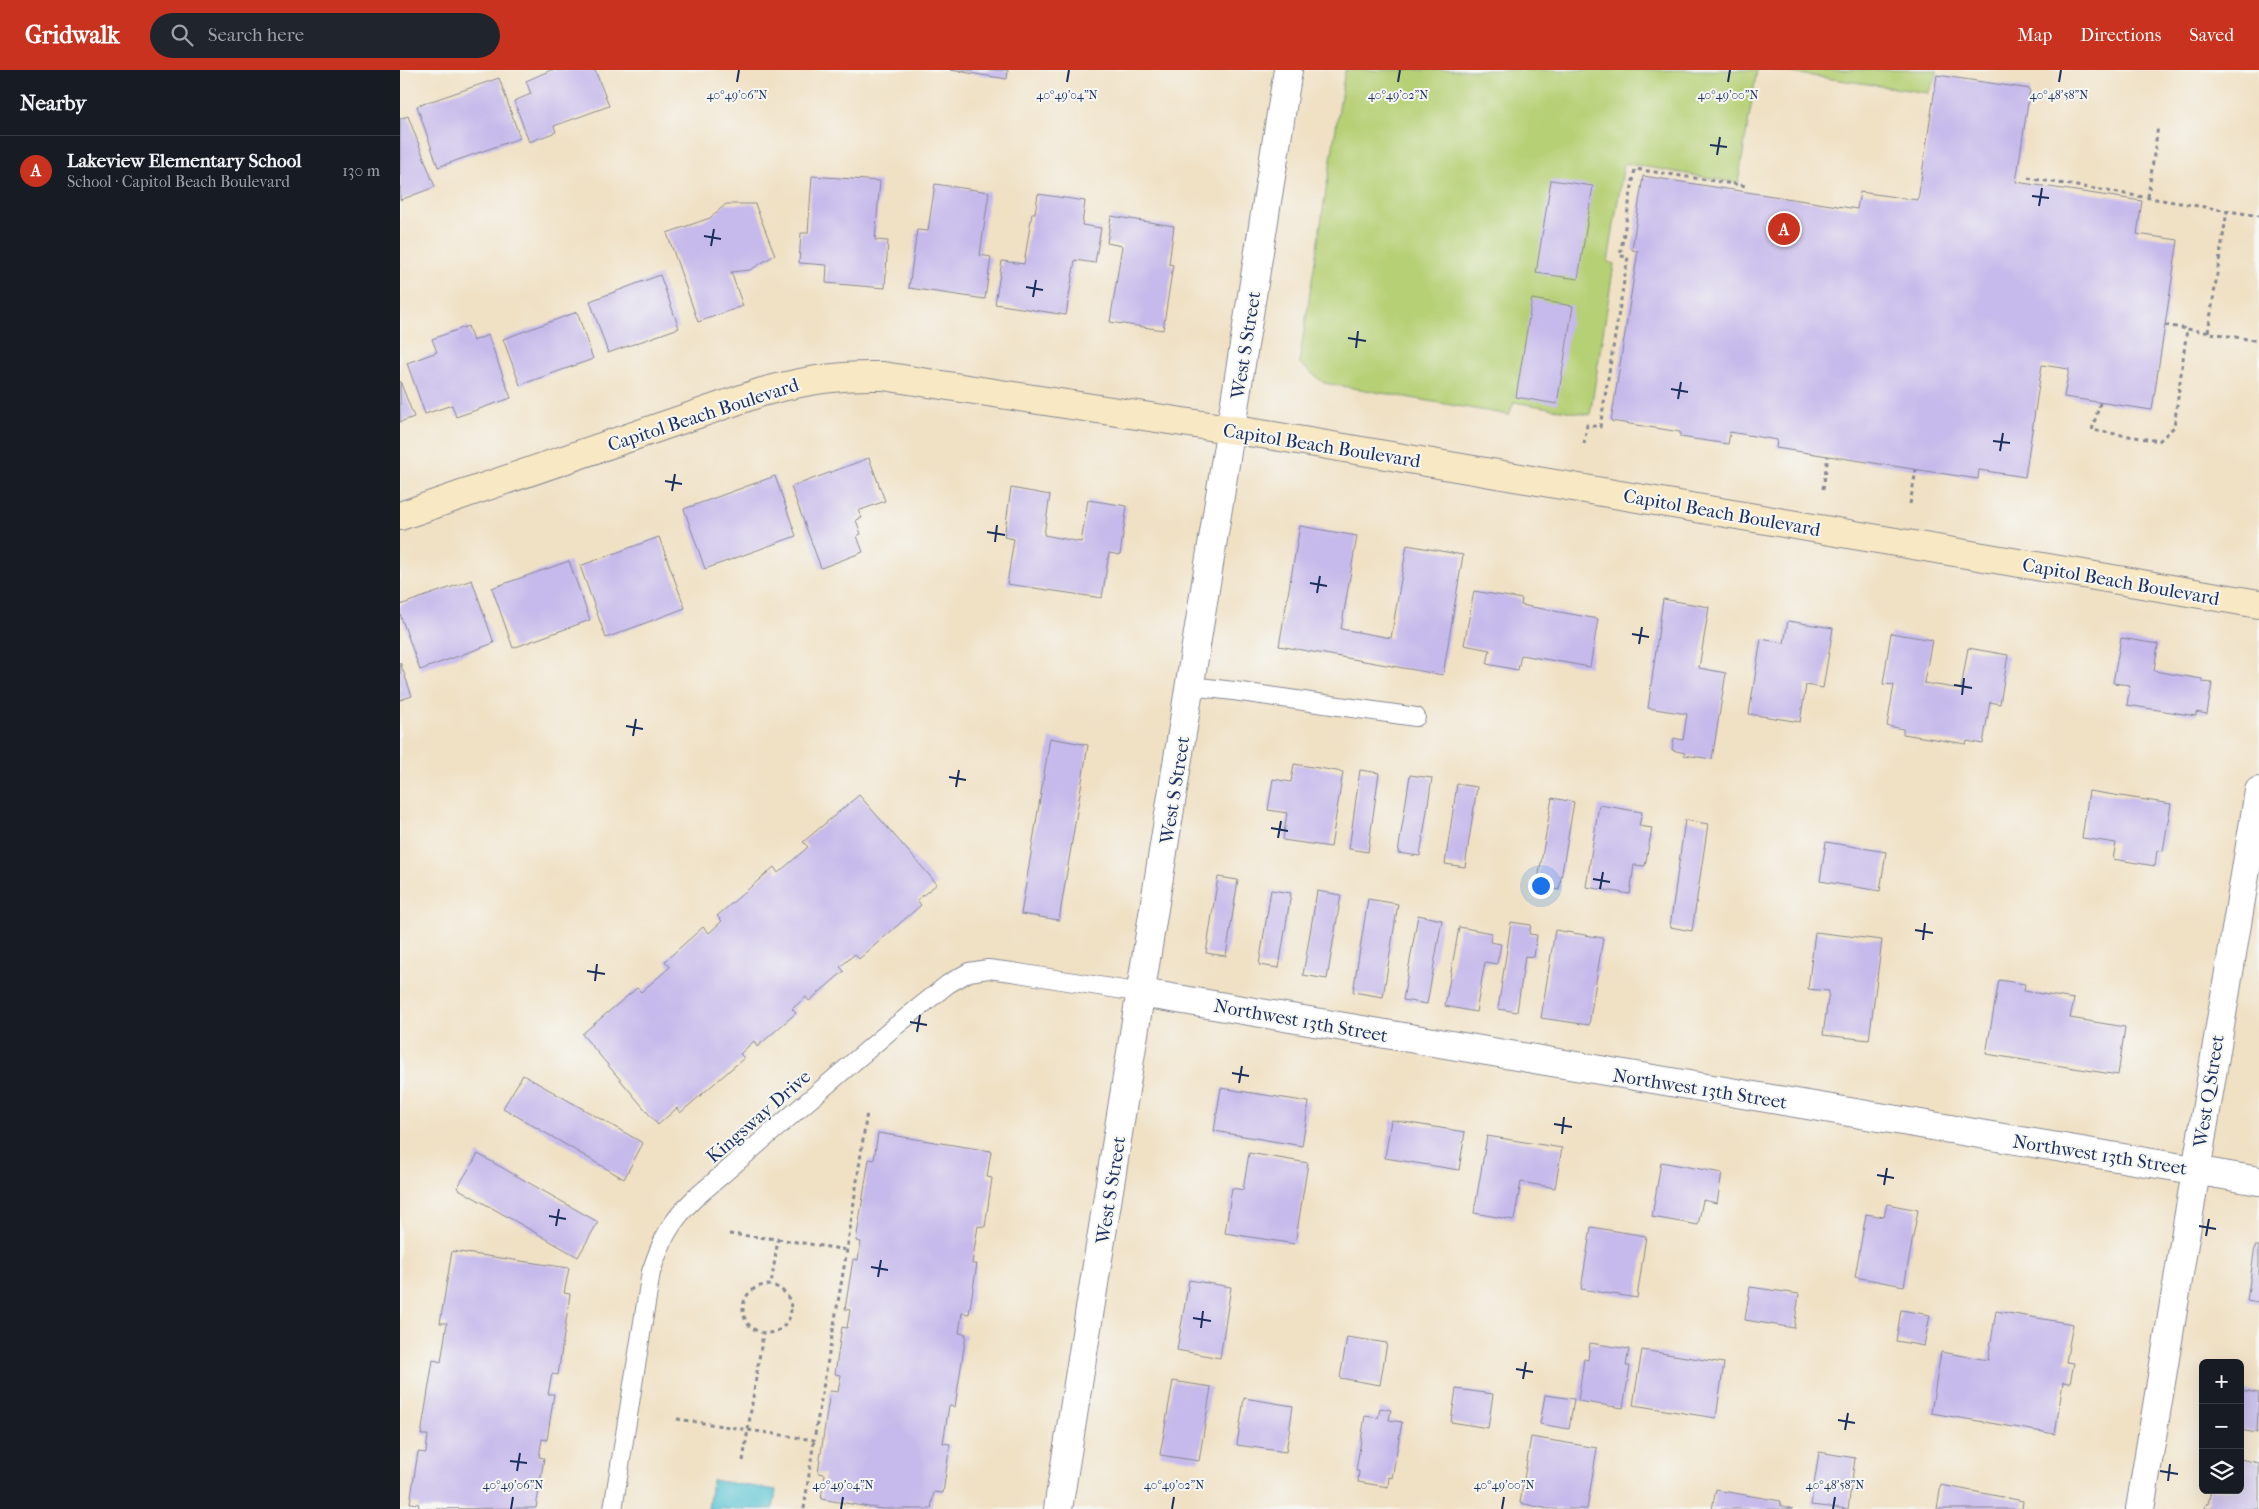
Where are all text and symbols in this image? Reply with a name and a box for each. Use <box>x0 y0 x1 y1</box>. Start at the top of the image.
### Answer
search box <box>150 13 500 58</box>
text: Gridwalk <box>25 21 120 49</box>
icon: search <box>168 21 196 49</box>
text: Search here <box>208 24 304 46</box>
text: Map <box>2018 25 2052 46</box>
text: Directions <box>2080 25 2161 46</box>
text: Saved <box>2189 25 2234 46</box>
text: 40°49'06"N <box>707 88 767 102</box>
text: 40°49'04"N <box>1036 88 1098 102</box>
text: 40°49'02"N <box>1368 88 1428 102</box>
text: 40°49'00"N <box>1697 88 1759 102</box>
text: 40°48'58"N <box>2030 88 2088 102</box>
text: Nearby <box>20 91 86 115</box>
text: Lakeview Elementary School <box>67 150 302 172</box>
text: A <box>31 161 41 180</box>
text: 130 m <box>342 161 380 180</box>
text: School · Capitol Beach Boulevard <box>67 172 290 191</box>
pin: A <box>1768 210 1800 248</box>
street label: West S Street <box>1226 290 1265 402</box>
street label: Capitol Beach Boulevard <box>605 373 802 456</box>
street label: Capitol Beach Boulevard <box>1222 420 1423 473</box>
street label: Capitol Beach Boulevard <box>1622 485 1823 541</box>
street label: Capitol Beach Boulevard <box>2021 554 2222 610</box>
street label: West S Street <box>1155 735 1194 847</box>
your location <box>1528 873 1554 899</box>
street label: Northwest 13th Street <box>1212 995 1390 1047</box>
street label: West Q Street <box>2189 1033 2229 1150</box>
street label: Northwest 13th Street <box>1611 1064 1789 1114</box>
street label: Kingsway Drive <box>702 1066 815 1168</box>
street label: Northwest 13th Street <box>2011 1130 2189 1180</box>
street label: West S Street <box>1091 1135 1130 1247</box>
map controls <box>2199 1359 2244 1494</box>
button: + <box>2199 1359 2244 1404</box>
button: − <box>2199 1404 2244 1449</box>
button: layers <box>2199 1449 2244 1494</box>
text: 40°49'06"N <box>483 1478 543 1492</box>
text: 40°49'04"N <box>812 1478 874 1492</box>
text: 40°49'02"N <box>1144 1478 1204 1492</box>
text: 40°49'00"N <box>1473 1478 1535 1492</box>
text: 40°48'58"N <box>1806 1478 1864 1492</box>

